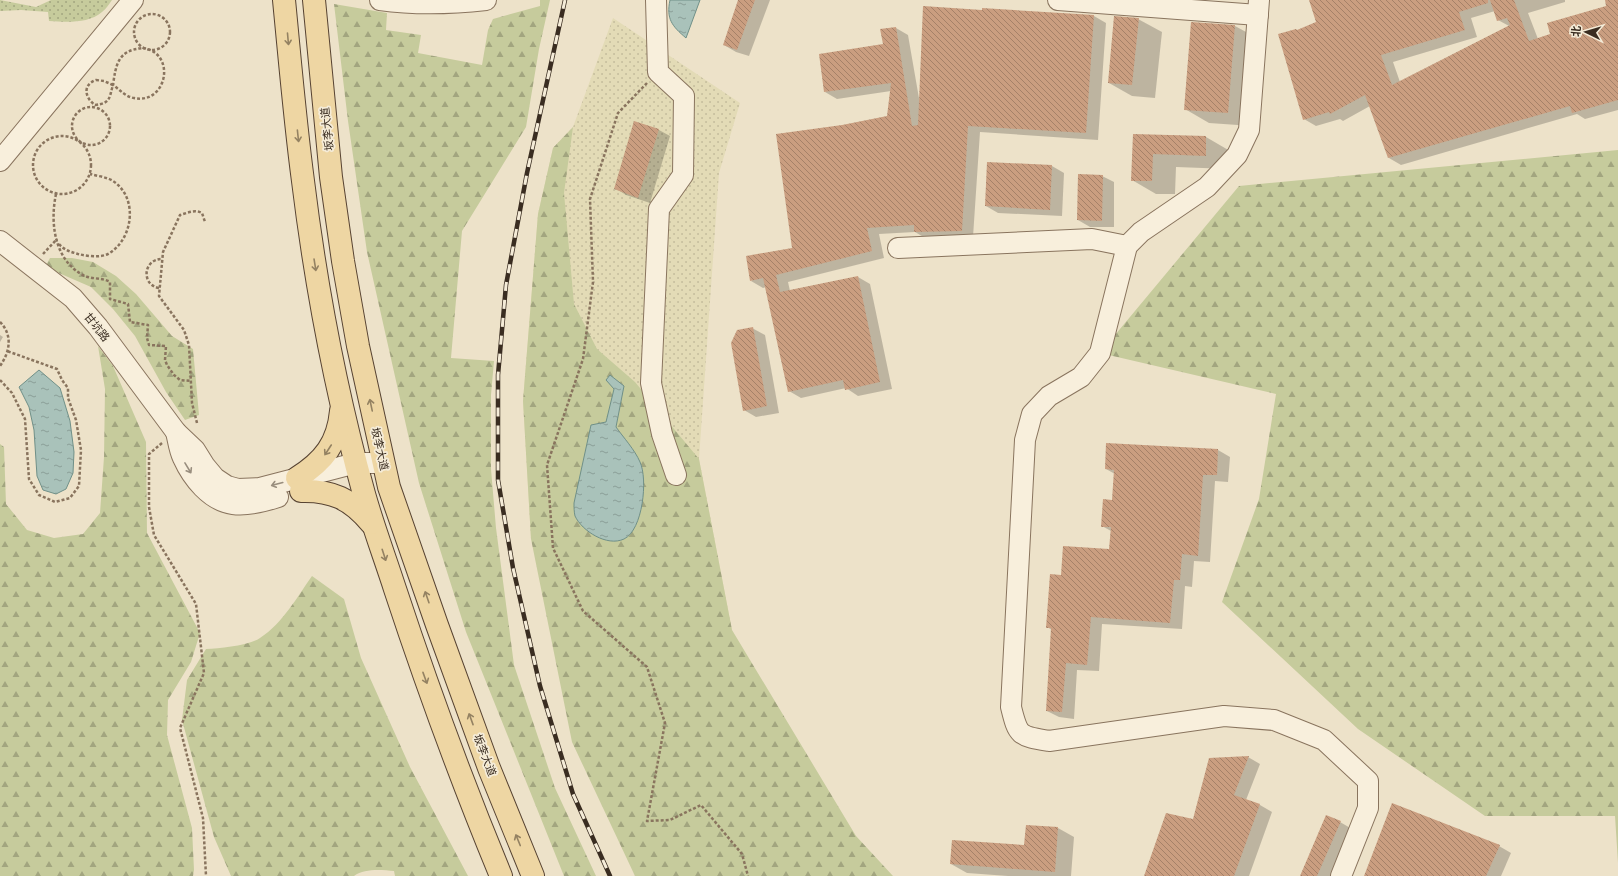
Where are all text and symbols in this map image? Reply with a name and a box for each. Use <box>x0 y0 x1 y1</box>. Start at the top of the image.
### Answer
north arrow <box>1566 12 1606 52</box>
text: 北 <box>1570 25 1582 37</box>
one-way arrow <box>284 32 291 45</box>
street label: 坂李大道 <box>319 106 335 152</box>
one-way arrow <box>294 130 301 143</box>
one-way arrow <box>311 258 319 271</box>
street label: 甘坑路 <box>82 310 112 344</box>
one-way arrow <box>366 399 374 412</box>
street label: 坂李大道 <box>369 426 391 472</box>
one-way arrow <box>324 444 332 456</box>
one-way arrow <box>185 462 193 474</box>
one-way arrow <box>271 480 284 488</box>
one-way arrow <box>381 548 388 561</box>
one-way arrow <box>423 590 430 603</box>
one-way arrow <box>422 672 430 684</box>
one-way arrow <box>467 712 474 725</box>
street label: 坂李大道 <box>472 732 498 778</box>
one-way arrow <box>514 834 522 846</box>

